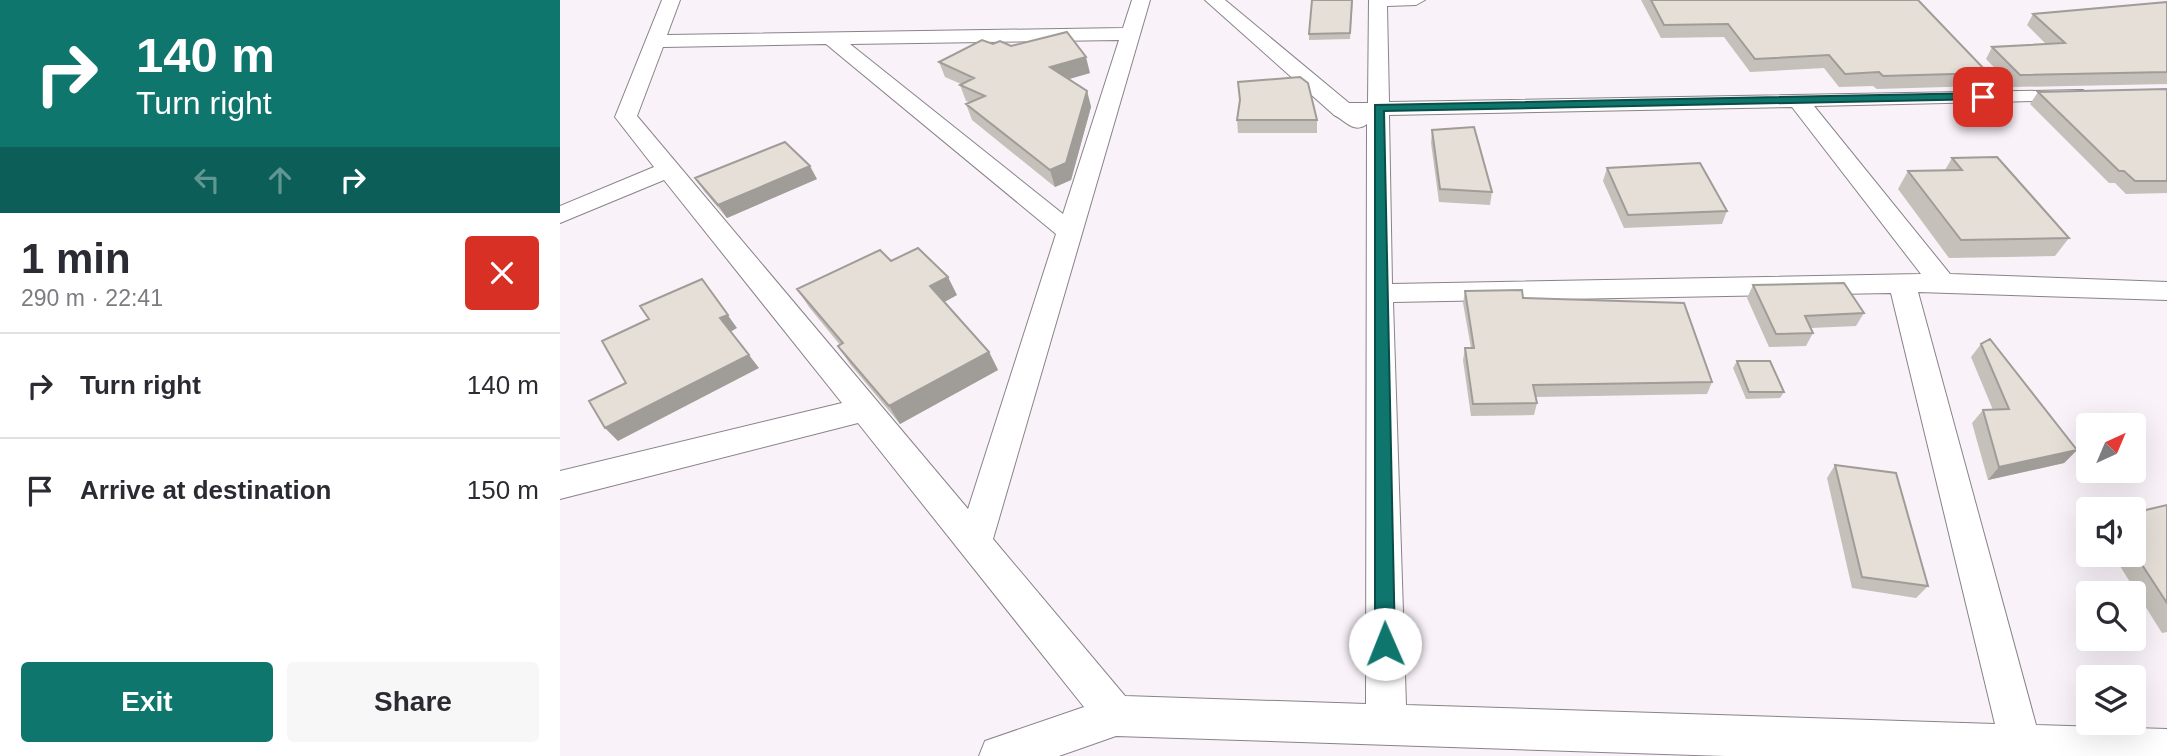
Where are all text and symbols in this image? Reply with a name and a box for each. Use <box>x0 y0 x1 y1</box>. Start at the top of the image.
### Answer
icon: right <box>21 28 112 119</box>
text: 140 m <box>136 28 275 82</box>
pin <box>1953 67 2013 127</box>
icon: arrive <box>1964 78 2002 116</box>
text: Turn right <box>136 85 272 121</box>
icon: left <box>188 161 226 199</box>
icon: ahead <box>261 161 299 199</box>
icon: right <box>334 161 372 199</box>
text: 1 min <box>21 235 131 282</box>
button: close <box>465 236 539 310</box>
text: 290 m · 22:41 <box>21 285 163 311</box>
icon: right <box>21 367 59 405</box>
text: Turn right <box>80 370 201 400</box>
text: 140 m <box>467 370 539 400</box>
north arrow <box>2076 413 2146 483</box>
map controls <box>2076 413 2146 735</box>
icon: arrive <box>21 472 59 510</box>
text: Arrive at destination <box>80 475 331 505</box>
text: 150 m <box>467 475 539 505</box>
button: sound <box>2076 497 2146 567</box>
button: search <box>2076 581 2146 651</box>
position arrow <box>1348 607 1422 681</box>
button: Exit <box>21 662 273 742</box>
button: Share <box>287 662 539 742</box>
button: layers <box>2076 665 2146 735</box>

